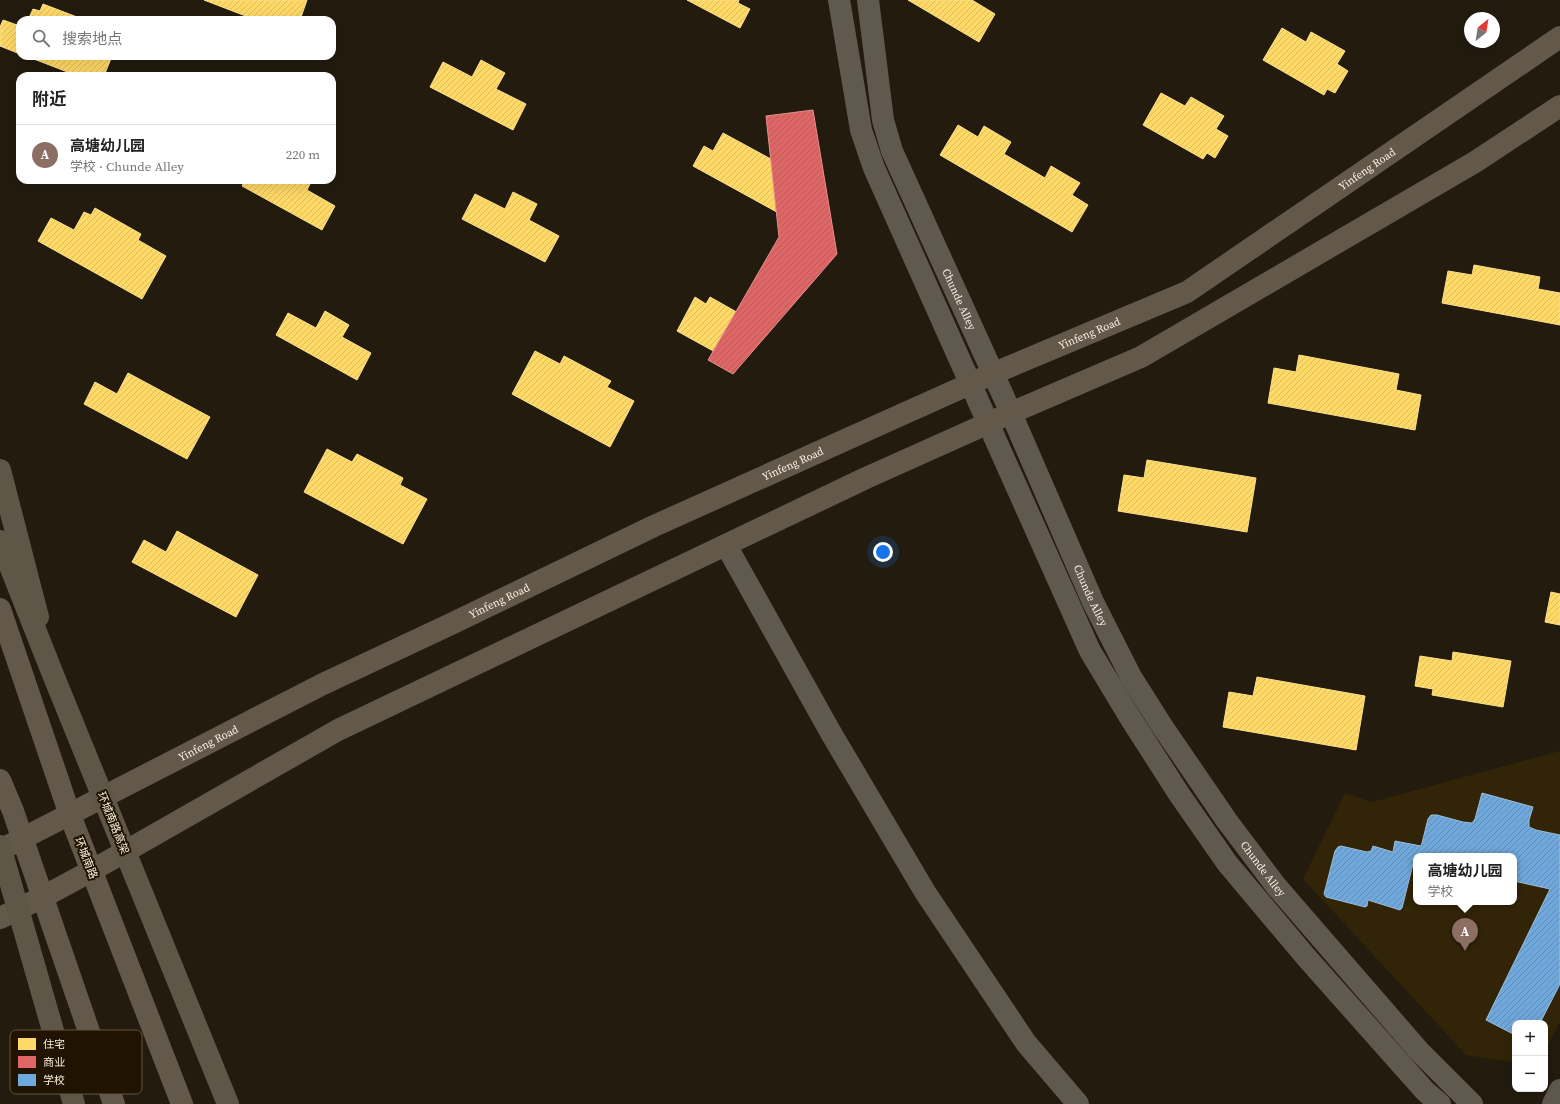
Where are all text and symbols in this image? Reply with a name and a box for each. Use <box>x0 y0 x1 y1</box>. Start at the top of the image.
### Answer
north arrow <box>1464 12 1500 48</box>
search box <box>16 16 336 60</box>
icon: search <box>30 27 52 49</box>
text: 搜索地点 <box>62 28 122 49</box>
text: 附近 <box>32 87 66 111</box>
text: 高塘幼儿园 <box>70 135 145 156</box>
street label: Yinfeng Road <box>1336 144 1399 194</box>
text: A <box>41 146 49 163</box>
text: 220 m <box>286 146 320 163</box>
text: 学校 · Chunde Alley <box>70 158 184 175</box>
street label: Chunde Alley <box>939 266 980 333</box>
street label: Yinfeng Road <box>1056 313 1123 353</box>
street label: Yinfeng Road <box>760 443 826 484</box>
your location <box>873 542 893 562</box>
street label: Chunde Alley <box>1070 562 1112 629</box>
street label: Yinfeng Road <box>466 579 533 622</box>
street label: Yinfeng Road <box>175 721 241 765</box>
street label: 环城南路高架 <box>94 790 132 856</box>
street label: 环城南路 <box>71 835 101 881</box>
street label: Chunde Alley <box>1237 838 1289 900</box>
popup <box>1413 853 1517 905</box>
text: 高塘幼儿园 <box>1427 860 1503 881</box>
text: 学校 <box>1427 883 1454 900</box>
pin: A <box>1452 918 1478 951</box>
map controls <box>1512 1020 1548 1092</box>
button: + <box>1512 1020 1548 1056</box>
legend <box>10 1030 142 1094</box>
text: 住宅 <box>43 1037 65 1052</box>
text: 商业 <box>43 1055 65 1070</box>
button: − <box>1512 1056 1548 1092</box>
text: 学校 <box>43 1073 65 1088</box>

